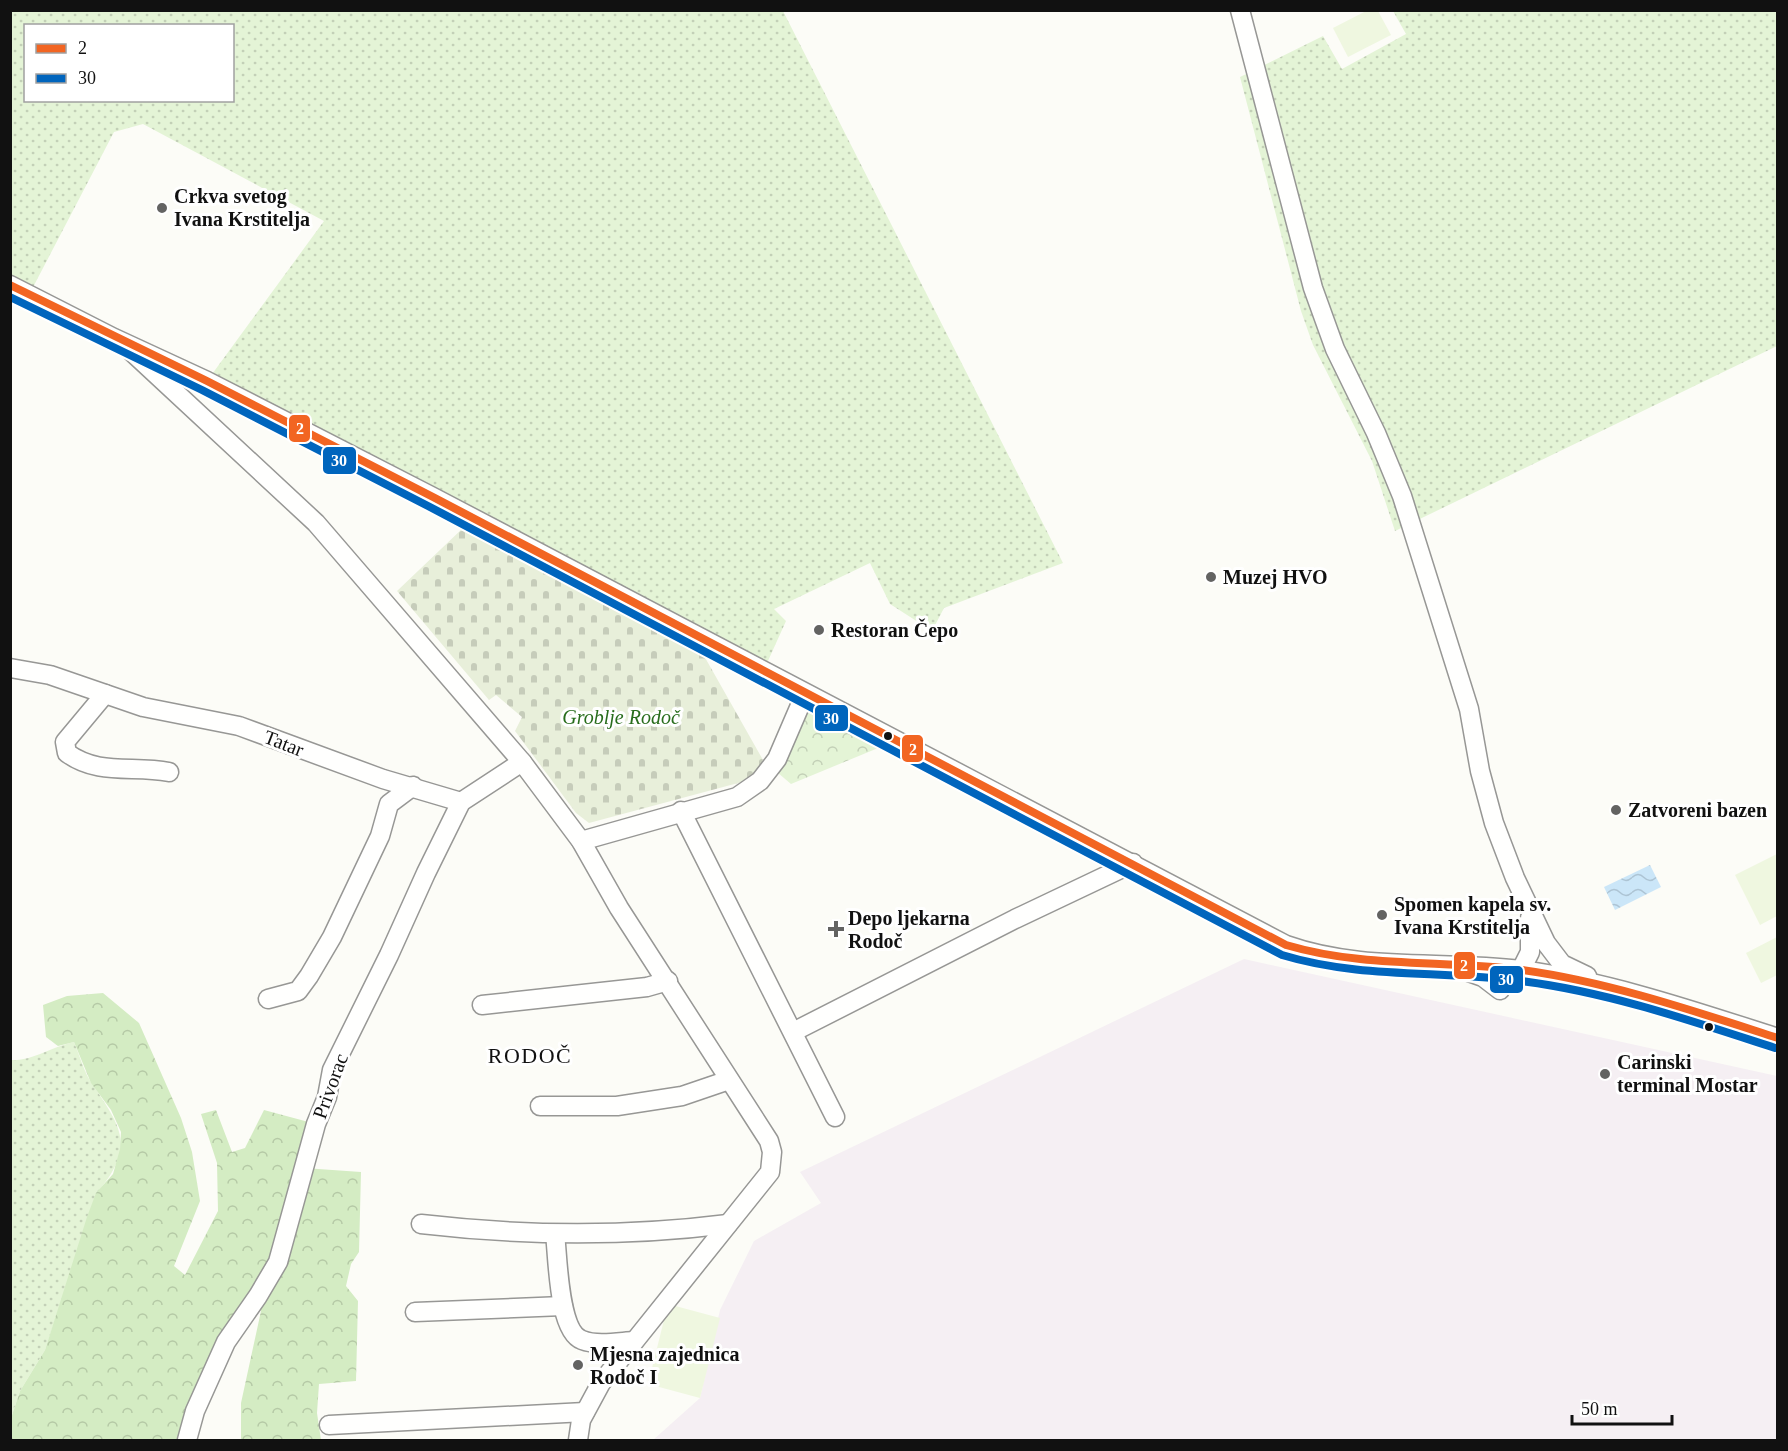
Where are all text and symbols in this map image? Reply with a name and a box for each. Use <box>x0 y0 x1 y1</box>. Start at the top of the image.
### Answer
legend <box>24 24 234 102</box>
text: 2 <box>78 38 87 58</box>
text: 30 <box>78 68 96 88</box>
place label: Crkva svetog Ivana Krstitelja <box>174 185 310 231</box>
marker: Crkva svetog Ivana Krstitelja <box>155 201 169 215</box>
line badge: 2 <box>288 414 311 443</box>
text: 2 <box>296 420 304 437</box>
line badge: 30 <box>322 446 357 475</box>
text: 30 <box>331 452 347 469</box>
place label: Muzej HVO <box>1223 566 1328 589</box>
marker: Muzej HVO <box>1204 570 1218 584</box>
place label: Restoran Čepo <box>831 618 958 642</box>
marker: Restoran Čepo <box>812 623 826 637</box>
line badge: 30 <box>814 704 849 732</box>
park label: Groblje Rodoč <box>562 706 681 729</box>
text: 30 <box>823 710 839 727</box>
street label: Tatar <box>261 725 307 761</box>
unlabelled marker <box>882 730 894 742</box>
line badge: 2 <box>901 734 924 763</box>
text: 2 <box>909 741 917 758</box>
place label: Zatvoreni bazen <box>1628 799 1767 821</box>
marker: Zatvoreni bazen <box>1609 803 1623 817</box>
place label: Spomen kapela sv. Ivana Krstitelja <box>1394 893 1551 939</box>
place label: Depo ljekarna Rodoč <box>848 907 970 952</box>
marker: Spomen kapela sv. Ivana Krstitelja <box>1375 908 1389 922</box>
marker: Depo ljekarna Rodoč <box>829 922 843 936</box>
line badge: 2 <box>1453 951 1476 980</box>
text: 2 <box>1460 957 1468 974</box>
line badge: 30 <box>1489 965 1524 994</box>
text: 30 <box>1498 971 1514 988</box>
unlabelled marker <box>1703 1021 1715 1033</box>
district label: RODOČ <box>488 1043 572 1068</box>
street label: Privorac <box>308 1050 352 1122</box>
place label: Carinski terminal Mostar <box>1617 1051 1758 1096</box>
marker: Carinski terminal Mostar <box>1598 1067 1612 1081</box>
place label: Mjesna zajednica Rodoč I <box>590 1343 739 1388</box>
marker: Mjesna zajednica Rodoč I <box>571 1358 585 1372</box>
scale bar <box>1572 1388 1672 1426</box>
text: 50 m <box>1581 1399 1618 1419</box>

